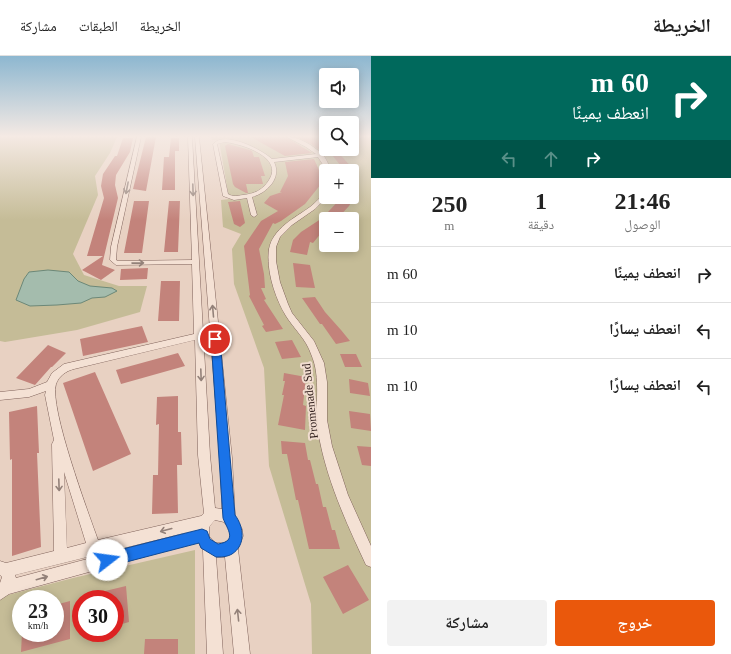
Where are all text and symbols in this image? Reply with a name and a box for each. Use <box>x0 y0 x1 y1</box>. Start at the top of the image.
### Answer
text: الخريطة <box>653 15 711 36</box>
text: مشاركة <box>20 19 57 34</box>
text: الطبقات <box>79 19 118 34</box>
text: الخريطة <box>140 19 181 34</box>
text: 60 m <box>591 67 649 98</box>
map controls <box>319 68 359 252</box>
button: sound <box>319 68 359 108</box>
icon: right <box>663 72 715 124</box>
text: انعطف يمينًا <box>572 103 649 123</box>
button: search <box>319 116 359 156</box>
icon: left <box>498 148 520 170</box>
icon: ahead <box>540 148 562 170</box>
icon: right <box>582 148 604 170</box>
button: + <box>319 164 359 204</box>
one-way arrow <box>123 182 131 195</box>
one-way arrow <box>189 183 197 196</box>
text: 1 <box>535 188 547 214</box>
text: 21:46 <box>615 188 671 214</box>
text: 250 <box>431 191 467 217</box>
button: − <box>319 212 359 252</box>
text: دقيقة <box>528 217 554 232</box>
text: الوصول <box>625 217 661 232</box>
text: m <box>444 218 454 233</box>
one-way arrow <box>131 259 144 267</box>
icon: right <box>693 264 715 286</box>
text: انعطف يمينًا <box>614 265 681 281</box>
text: 60 m <box>387 266 417 282</box>
one-way arrow <box>210 305 217 318</box>
icon: left <box>693 320 715 342</box>
text: انعطف يسارًا <box>609 321 681 337</box>
pin <box>198 322 232 356</box>
text: 10 m <box>387 322 417 338</box>
icon: arrive <box>204 328 226 350</box>
street label: Promenade Sud <box>299 363 321 439</box>
one-way arrow <box>197 368 205 381</box>
icon: left <box>693 376 715 398</box>
text: انعطف يسارًا <box>609 377 681 393</box>
text: 10 m <box>387 378 417 394</box>
one-way arrow <box>55 478 62 491</box>
one-way arrow <box>160 527 173 534</box>
position arrow <box>86 539 128 581</box>
one-way arrow <box>36 574 49 581</box>
speed limit sign: 30 <box>72 590 124 642</box>
text: 23 <box>28 600 48 622</box>
button: مشاركة <box>387 600 547 646</box>
button: خروج <box>555 600 715 646</box>
one-way arrow <box>234 609 242 622</box>
text: km/h <box>28 620 48 631</box>

